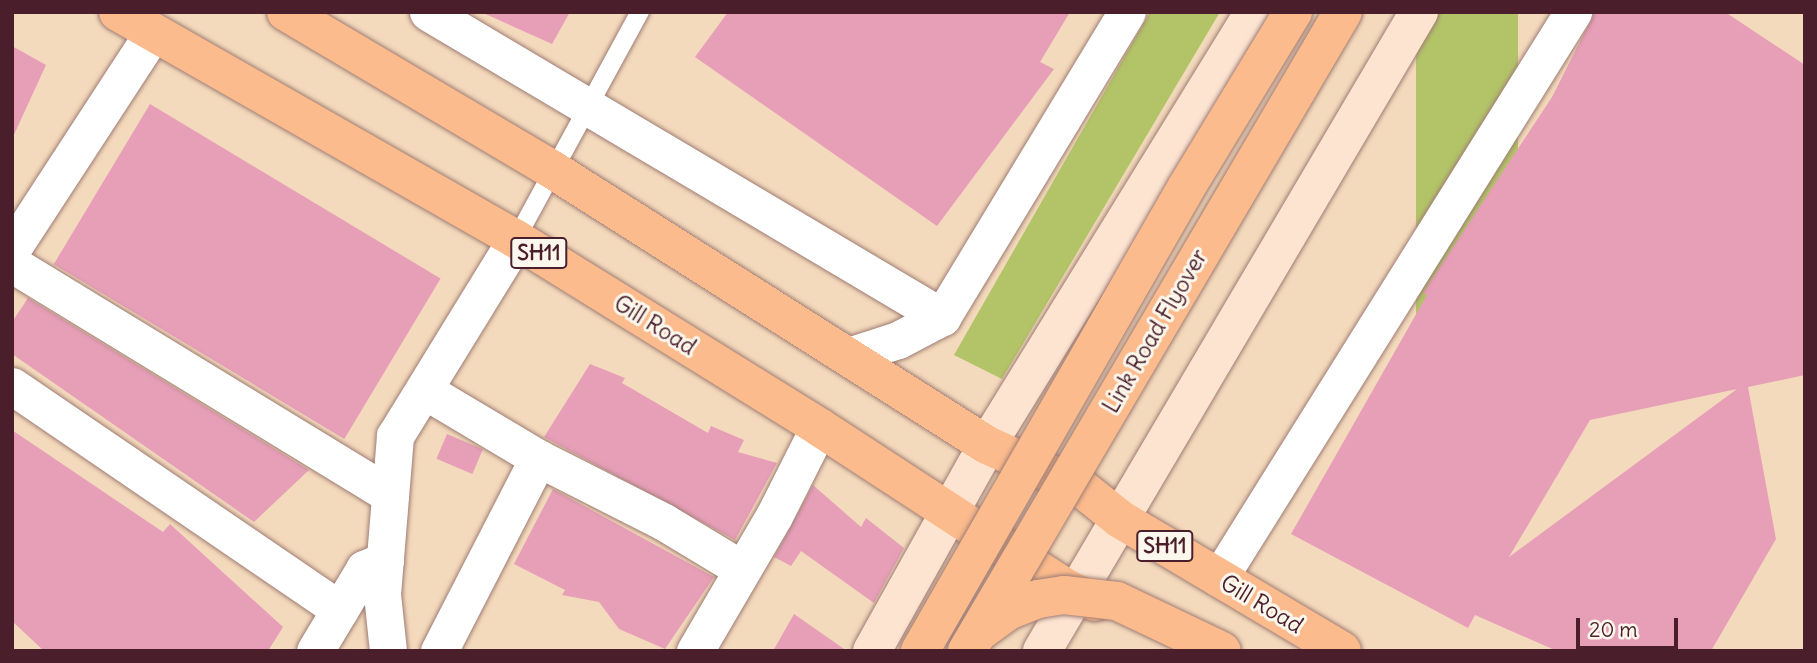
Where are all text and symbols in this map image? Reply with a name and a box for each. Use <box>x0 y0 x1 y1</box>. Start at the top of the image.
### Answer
road number: SH11 <box>509 236 569 270</box>
street label: Link Road Flyover <box>1097 244 1213 418</box>
street label: Gill Road <box>609 289 701 361</box>
road number: SH11 <box>1135 528 1195 564</box>
street label: Gill Road <box>1216 569 1308 639</box>
scale bar <box>1579 604 1680 648</box>
text: 20 m <box>1589 616 1638 643</box>

